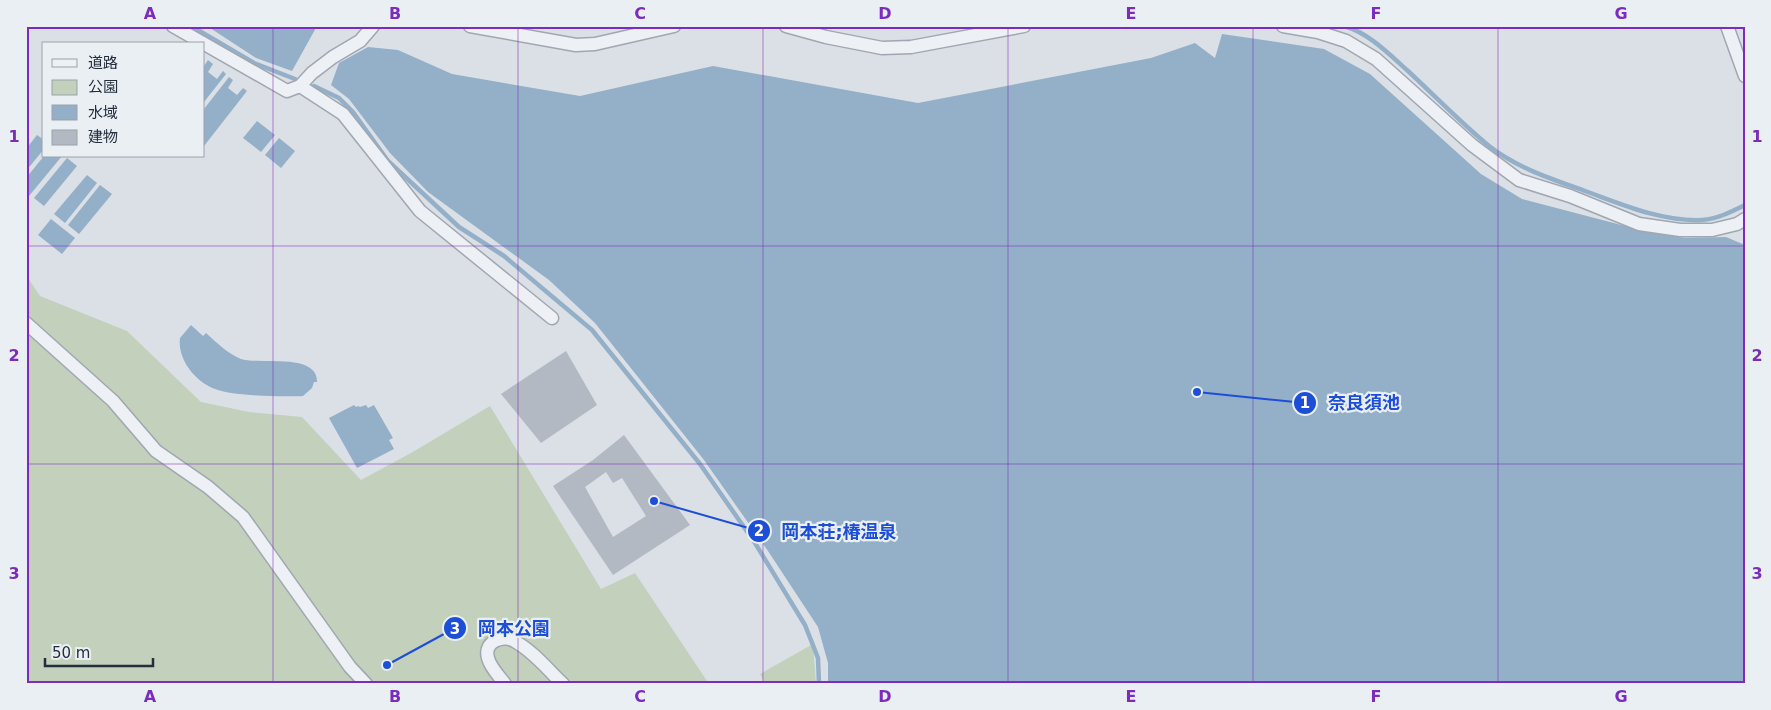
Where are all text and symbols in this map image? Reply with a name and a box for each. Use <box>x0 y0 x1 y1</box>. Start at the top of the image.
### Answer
text: A <box>144 4 157 23</box>
text: B <box>389 4 401 23</box>
text: C <box>634 4 646 23</box>
text: D <box>878 4 892 23</box>
text: E <box>1126 4 1136 23</box>
text: F <box>1371 4 1381 23</box>
text: G <box>1614 4 1628 23</box>
legend <box>42 42 205 158</box>
text: 道路 <box>88 54 118 72</box>
text: 公園 <box>88 78 118 96</box>
text: 水域 <box>88 104 118 122</box>
text: 1 <box>8 127 20 146</box>
text: 1 <box>1751 127 1763 146</box>
text: 建物 <box>88 128 118 146</box>
text: 2 <box>8 346 20 365</box>
text: 2 <box>1751 346 1763 365</box>
callout: 奈良須池 <box>1293 386 1410 419</box>
text: 奈良須池 <box>1328 392 1400 413</box>
text: 1 <box>1300 394 1310 412</box>
callout: 岡本荘;椿温泉 <box>747 515 907 548</box>
text: 岡本荘;椿温泉 <box>781 521 897 542</box>
text: 2 <box>754 522 764 540</box>
text: 3 <box>8 564 20 583</box>
text: 3 <box>1751 564 1763 583</box>
callout: 岡本公園 <box>443 612 560 645</box>
text: 岡本公園 <box>478 618 550 639</box>
text: 3 <box>450 620 460 638</box>
scale bar <box>45 635 152 667</box>
text: 50 m <box>52 644 90 662</box>
text: A <box>144 687 157 706</box>
text: B <box>389 687 401 706</box>
text: C <box>634 687 646 706</box>
text: D <box>878 687 892 706</box>
text: E <box>1126 687 1136 706</box>
text: F <box>1371 687 1381 706</box>
text: G <box>1614 687 1628 706</box>

